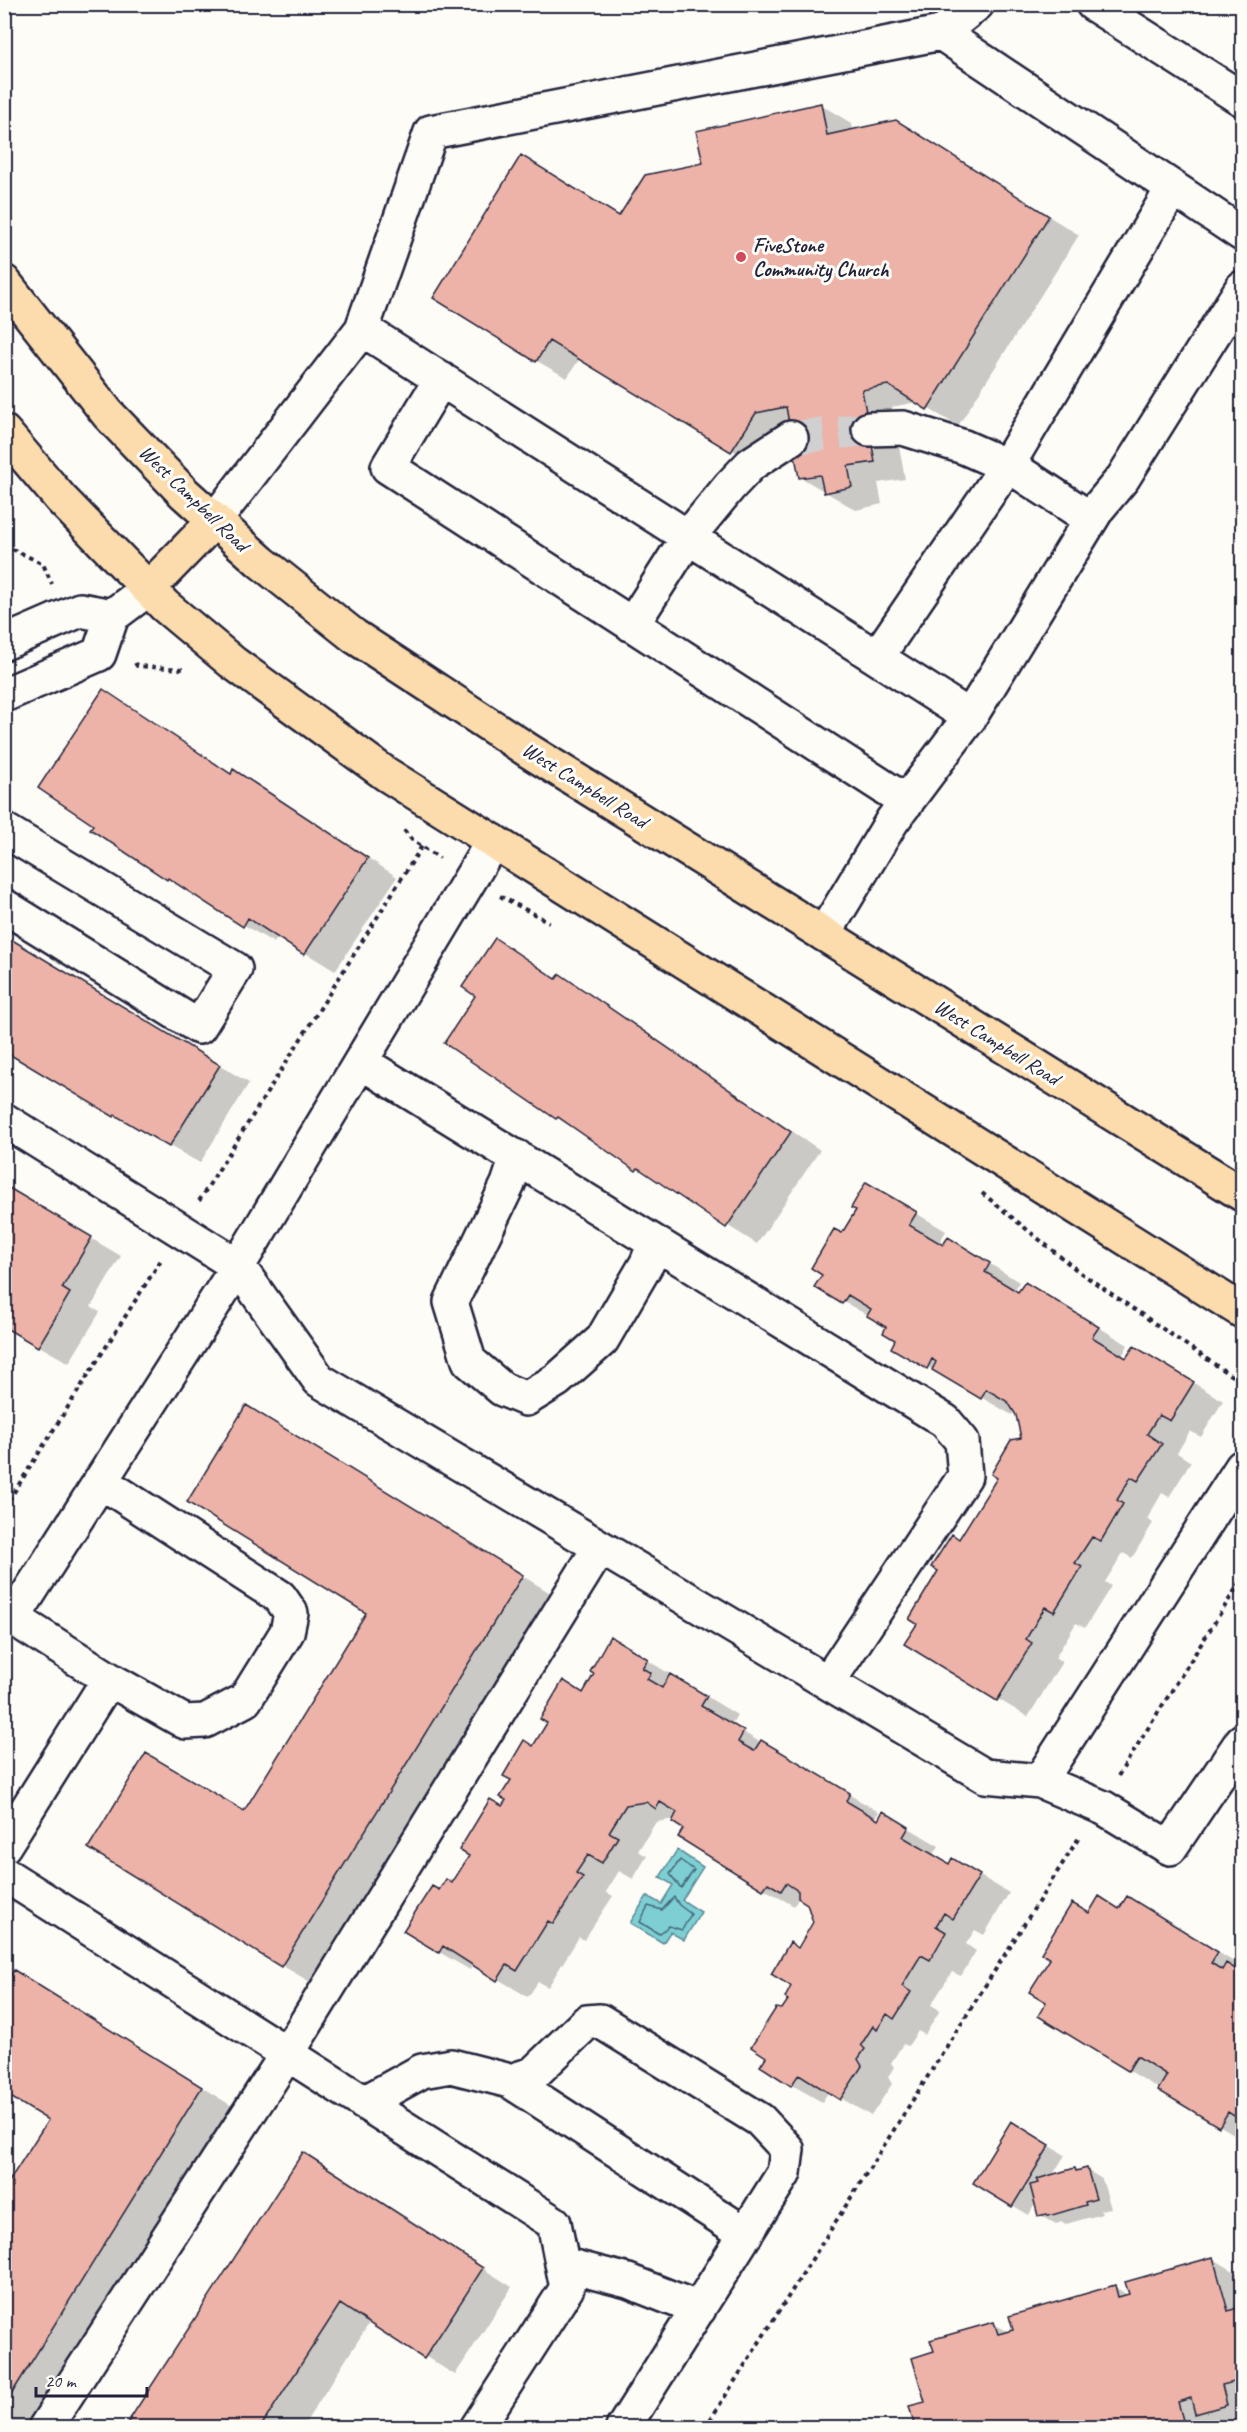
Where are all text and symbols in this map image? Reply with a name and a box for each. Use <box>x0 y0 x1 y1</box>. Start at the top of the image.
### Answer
place label: FiveStone Community Church <box>753 232 890 283</box>
marker: FiveStone Community Church <box>734 250 748 264</box>
street label: West Campbell Road <box>134 439 257 560</box>
street label: West Campbell Road <box>518 736 656 836</box>
street label: West Campbell Road <box>930 993 1068 1093</box>
scale bar <box>36 2360 147 2398</box>
text: 20 m <box>45 2370 78 2392</box>

